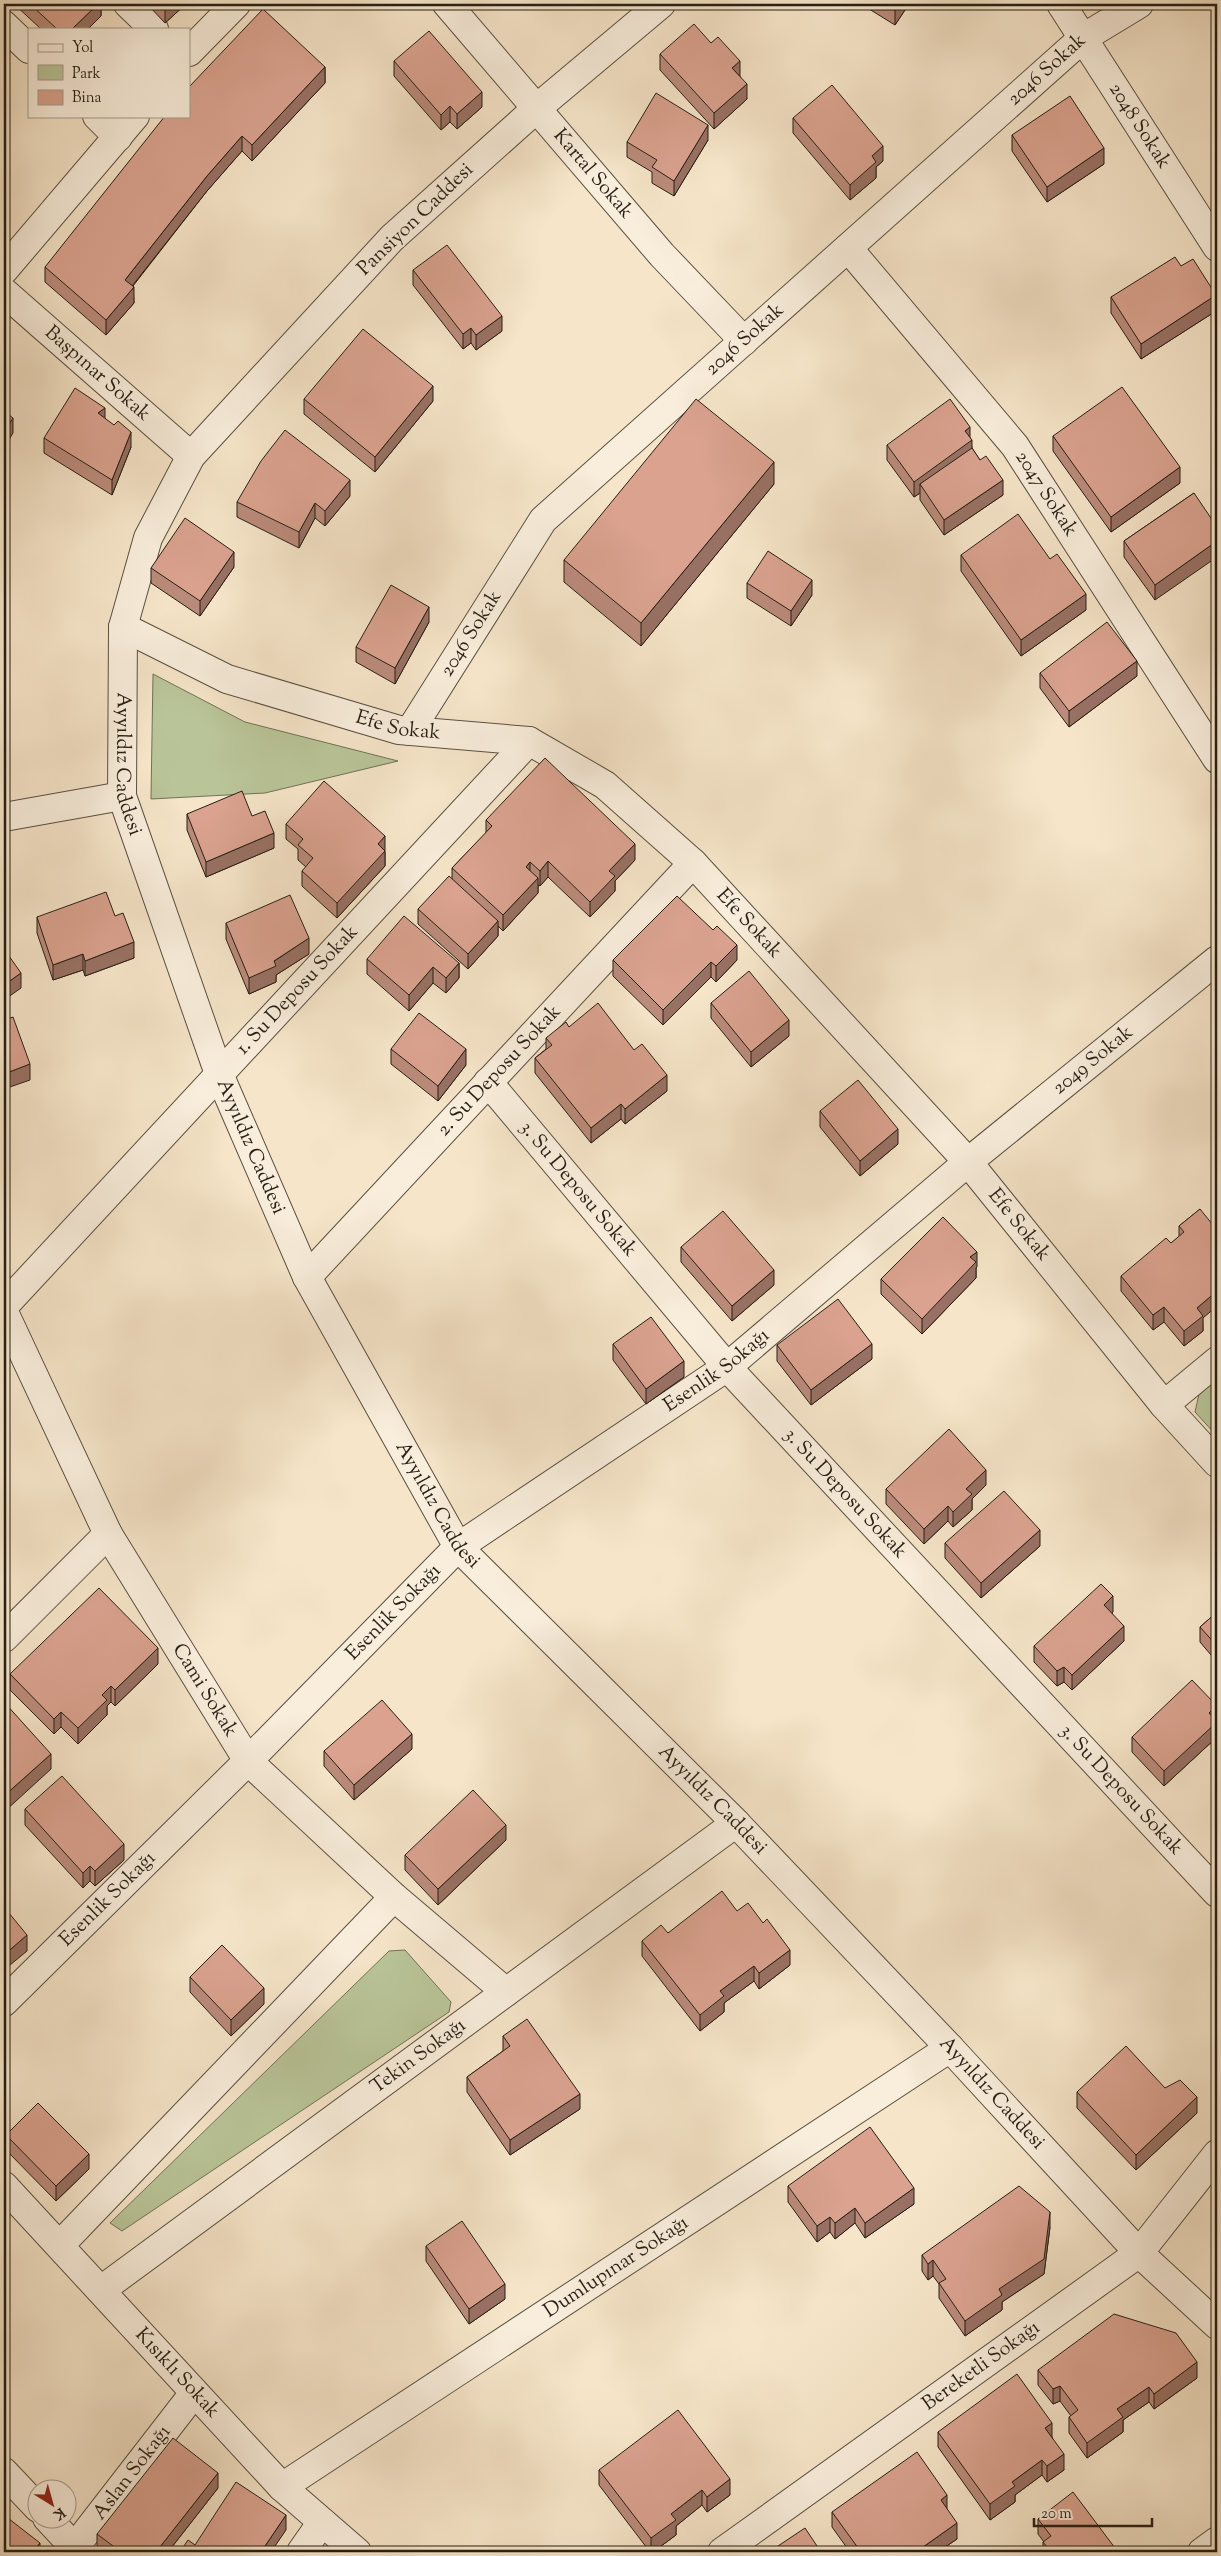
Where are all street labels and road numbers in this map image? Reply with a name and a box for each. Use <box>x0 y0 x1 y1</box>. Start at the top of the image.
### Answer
street label: 2046 Sokak <box>1001 27 1093 113</box>
street label: 2048 Sokak <box>1101 77 1178 175</box>
street label: Kartal Sokak <box>546 123 640 226</box>
street label: Pansiyon Caddesi <box>351 157 481 283</box>
street label: 2046 Sokak <box>699 297 791 383</box>
street label: Başpınar Sokak <box>38 319 157 429</box>
street label: 2047 Sokak <box>1007 445 1084 543</box>
street label: 2046 Sokak <box>433 585 509 682</box>
street label: Ayyıldız Caddesi <box>107 692 149 840</box>
street label: Efe Sokak <box>352 703 441 748</box>
street label: Efe Sokak <box>709 882 789 965</box>
street label: 1. Su Deposu Sokak <box>229 919 365 1062</box>
street label: 2. Su Deposu Sokak <box>430 998 568 1143</box>
street label: 2049 Sokak <box>1046 1019 1140 1102</box>
street label: Ayyıldız Caddesi <box>208 1075 293 1219</box>
street label: 3. Su Deposu Sokak <box>512 1115 644 1264</box>
street label: Efe Sokak <box>981 1183 1057 1268</box>
street label: Esenlik Sokağı <box>658 1322 777 1420</box>
street label: 3. Su Deposu Sokak <box>777 1422 913 1566</box>
street label: Ayyıldız Caddesi <box>387 1436 487 1576</box>
street label: Esenlik Sokağı <box>339 1557 448 1668</box>
street label: Cami Sokak <box>165 1638 245 1743</box>
street label: 3. Su Deposu Sokak <box>1053 1718 1190 1862</box>
street label: Ayyıldız Caddesi <box>651 1738 774 1862</box>
street label: Esenlik Sokağı <box>53 1845 163 1954</box>
street label: Tekin Sokağı <box>365 2011 472 2102</box>
street label: Ayyıldız Caddesi <box>932 2030 1052 2157</box>
street label: Dumlupınar Sokağı <box>538 2209 695 2326</box>
street label: Bereketli Sokağı <box>916 2314 1046 2418</box>
street label: Kısıklı Sokak <box>128 2322 226 2425</box>
street label: Aslan Sokağı <box>86 2419 178 2527</box>

